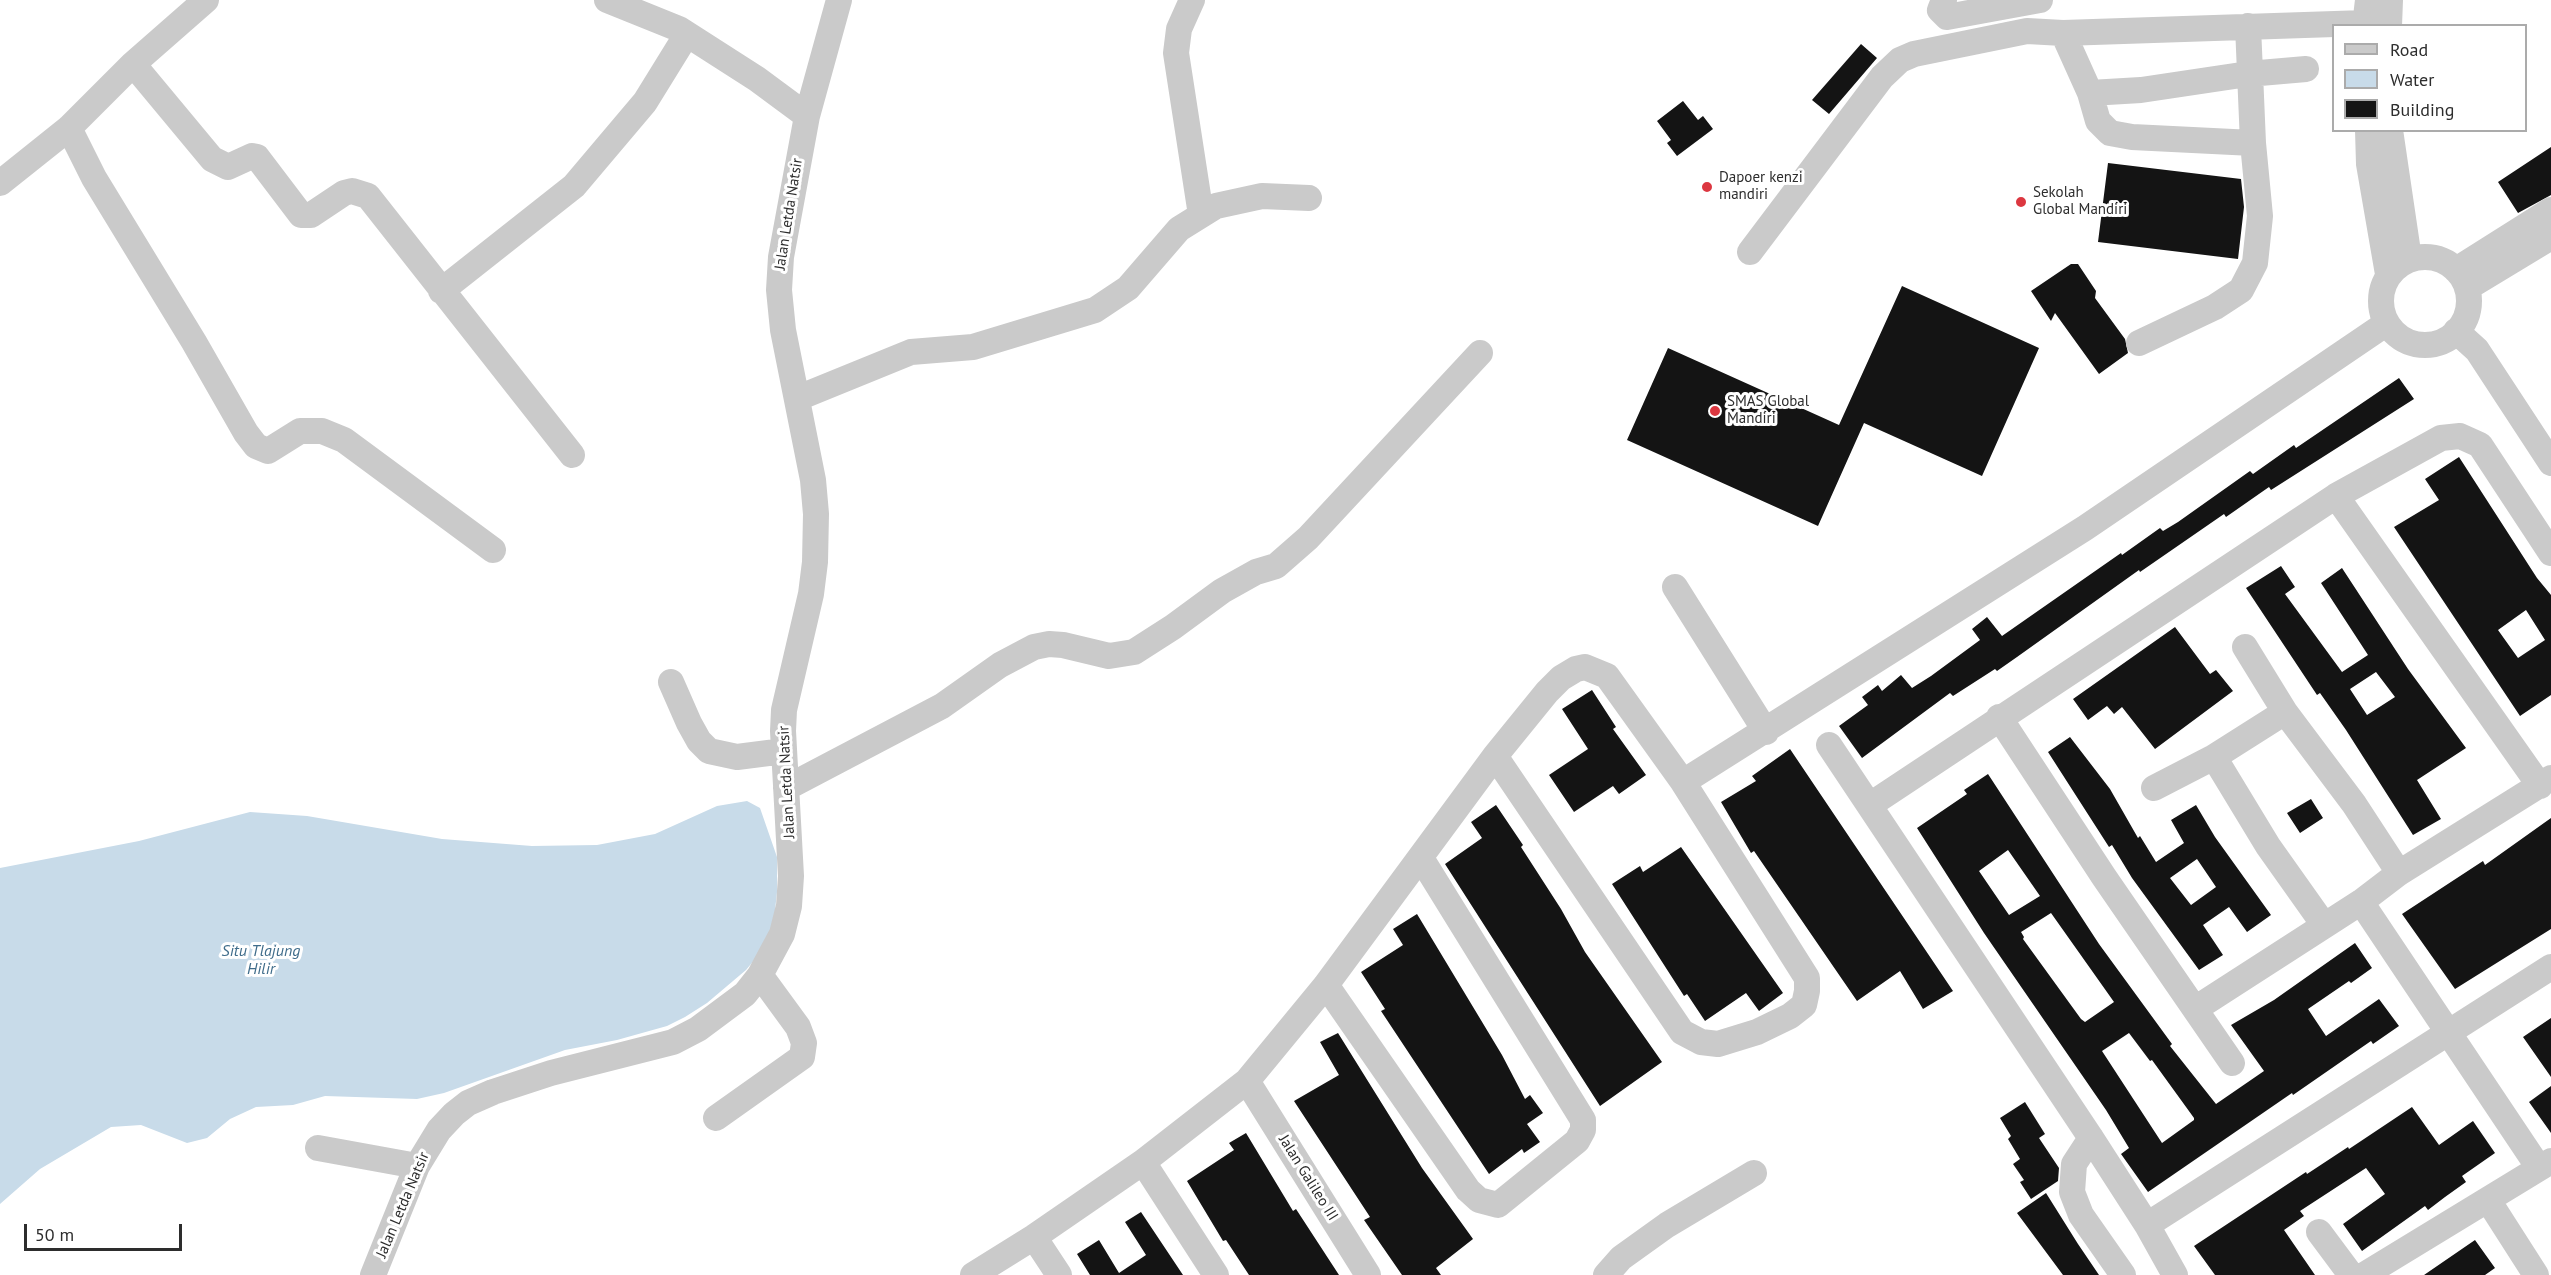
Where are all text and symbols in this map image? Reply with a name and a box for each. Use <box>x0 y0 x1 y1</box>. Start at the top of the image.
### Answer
legend <box>2332 24 2527 132</box>
text: Road <box>2390 38 2428 61</box>
text: Water <box>2390 68 2434 91</box>
text: Building <box>2390 98 2454 121</box>
street label: Jalan Letda Natsir <box>771 157 807 271</box>
place label: Dapoer kenzi mandiri <box>1719 169 1803 204</box>
marker: Dapoer kenzi mandiri <box>1700 180 1714 194</box>
place label: Sekolah Global Mandiri <box>2033 184 2127 219</box>
marker: Sekolah Global Mandiri <box>2014 195 2028 209</box>
place label: SMAS Global Mandiri <box>1727 393 1809 428</box>
marker: SMAS Global Mandiri <box>1708 404 1722 418</box>
street label: Jalan Letda Natsir <box>775 725 799 839</box>
water label: Situ Tlajung Hilir <box>222 941 300 979</box>
street label: Jalan Galileo III <box>1274 1132 1342 1224</box>
street label: Jalan Letda Natsir <box>373 1149 433 1261</box>
scale bar <box>27 1212 184 1250</box>
text: 50 m <box>35 1223 74 1246</box>

